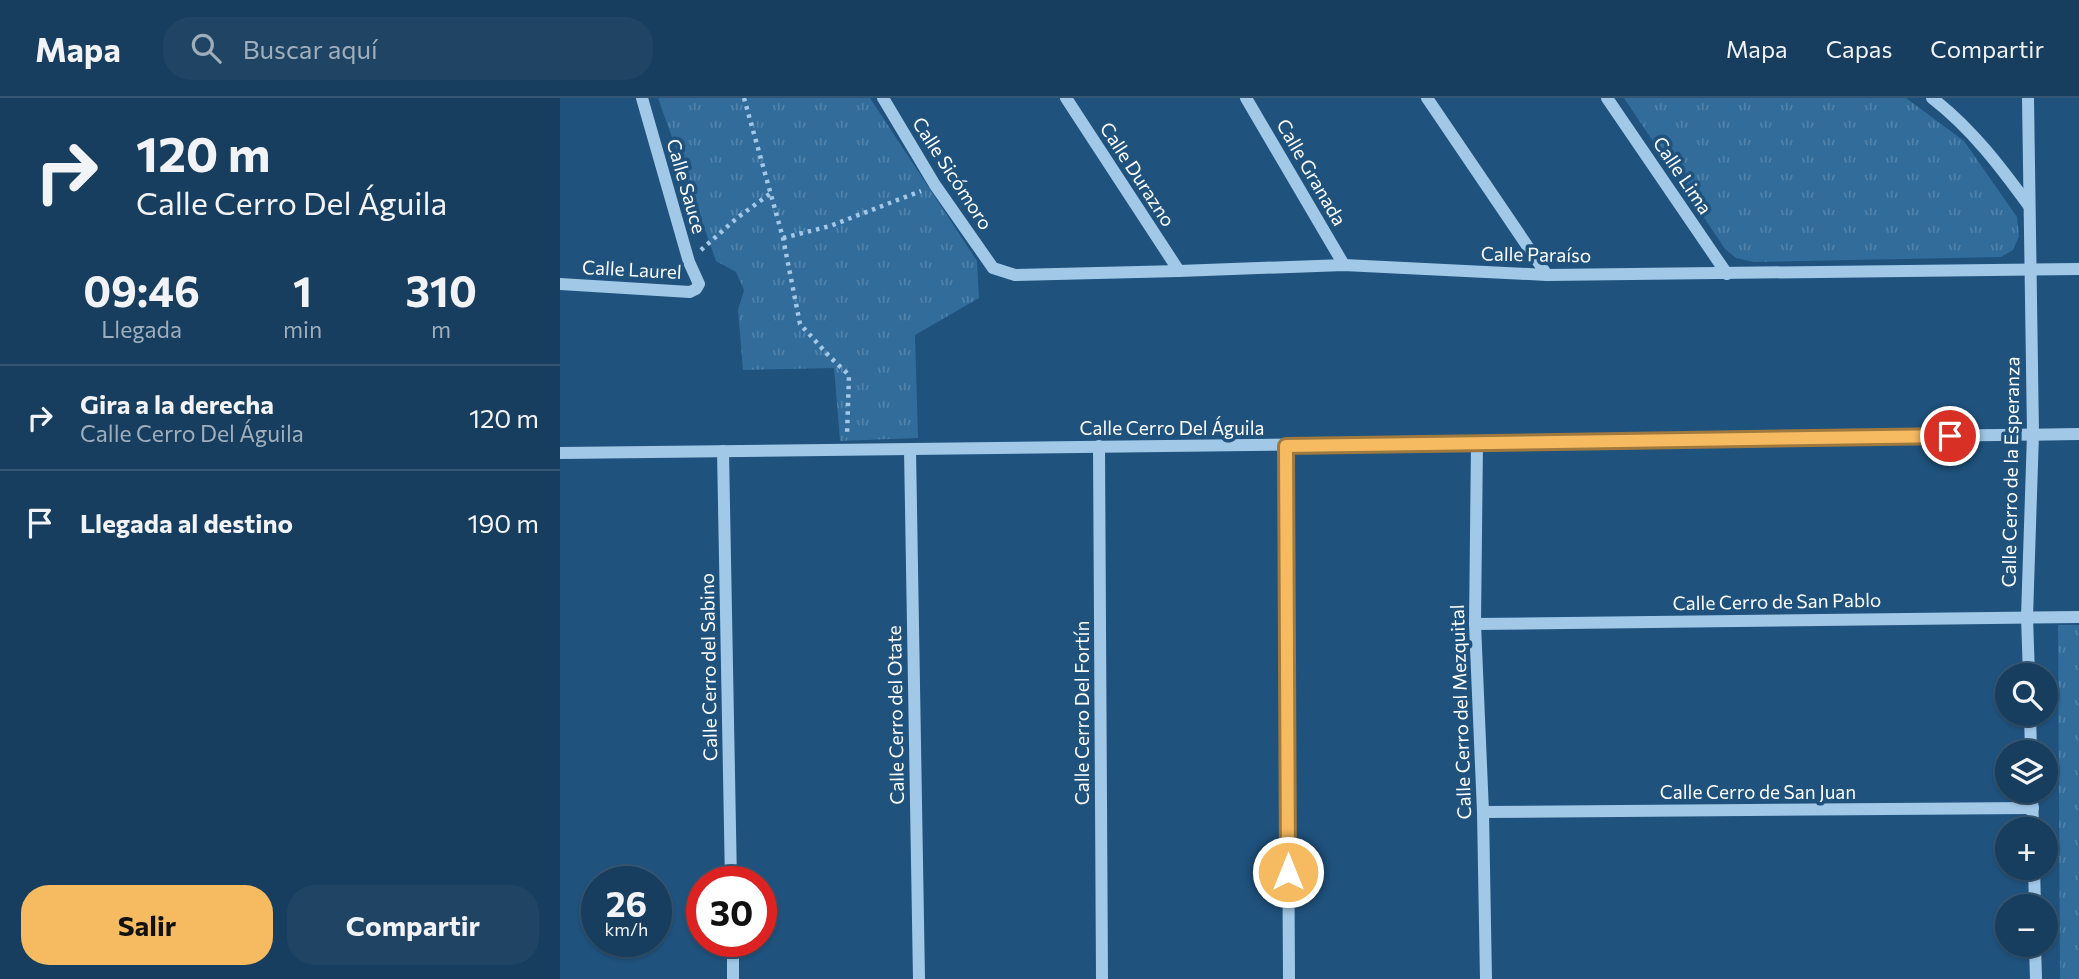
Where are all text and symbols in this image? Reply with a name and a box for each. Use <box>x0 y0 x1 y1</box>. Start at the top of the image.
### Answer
search box <box>163 17 653 80</box>
text: Mapa <box>35 28 121 69</box>
icon: search <box>187 29 225 67</box>
text: Buscar aquí <box>243 33 378 64</box>
text: Mapa <box>1726 34 1788 63</box>
text: Capas <box>1826 34 1892 63</box>
text: Compartir <box>1930 34 2044 63</box>
street label: Calle Sicómoro <box>908 112 998 234</box>
street label: Calle Granada <box>1272 115 1352 229</box>
street label: Calle Durazno <box>1096 117 1180 231</box>
text: 120 m <box>136 122 270 182</box>
icon: right <box>21 126 112 217</box>
street label: Calle Lima <box>1649 132 1717 218</box>
street label: Calle Sauce <box>663 136 711 236</box>
text: Calle Cerro Del Águila <box>136 182 447 222</box>
street label: Calle Paraíso <box>1481 242 1591 266</box>
street label: Calle Laurel <box>582 255 682 283</box>
text: 09:46 <box>83 264 200 316</box>
text: 1 <box>293 264 312 316</box>
text: 310 <box>405 264 477 316</box>
text: Llegada <box>101 315 182 343</box>
text: min <box>283 315 322 343</box>
text: m <box>431 315 451 343</box>
street label: Calle Cerro de la Esperanza <box>1996 356 2024 588</box>
text: Gira a la derecha <box>80 388 274 419</box>
icon: right <box>21 399 59 437</box>
text: 120 m <box>469 402 539 433</box>
pin <box>1920 406 1980 466</box>
street label: Calle Cerro Del Águila <box>1080 416 1264 439</box>
icon: arrive <box>1931 417 1969 455</box>
text: Calle Cerro Del Águila <box>80 419 304 447</box>
icon: arrive <box>21 504 59 542</box>
text: Llegada al destino <box>80 507 293 538</box>
text: 190 m <box>467 507 539 538</box>
street label: Calle Cerro del Sabino <box>695 573 721 761</box>
street label: Calle Cerro de San Pablo <box>1672 588 1882 614</box>
street label: Calle Cerro del Mezquital <box>1445 604 1475 820</box>
street label: Calle Cerro Del Fortín <box>1070 621 1093 805</box>
street label: Calle Cerro del Otate <box>882 625 908 805</box>
map controls <box>1995 663 2058 957</box>
button: search <box>1995 663 2058 726</box>
button: layers <box>1995 740 2058 803</box>
street label: Calle Cerro de San Juan <box>1660 780 1856 803</box>
button: + <box>1995 817 2058 880</box>
position arrow <box>1251 835 1325 909</box>
speed limit sign: 30 <box>686 866 777 957</box>
text: 26 <box>606 881 647 924</box>
button: Salir <box>21 885 273 965</box>
button: Compartir <box>287 885 539 965</box>
button: − <box>1995 894 2058 957</box>
text: km/h <box>605 918 648 940</box>

